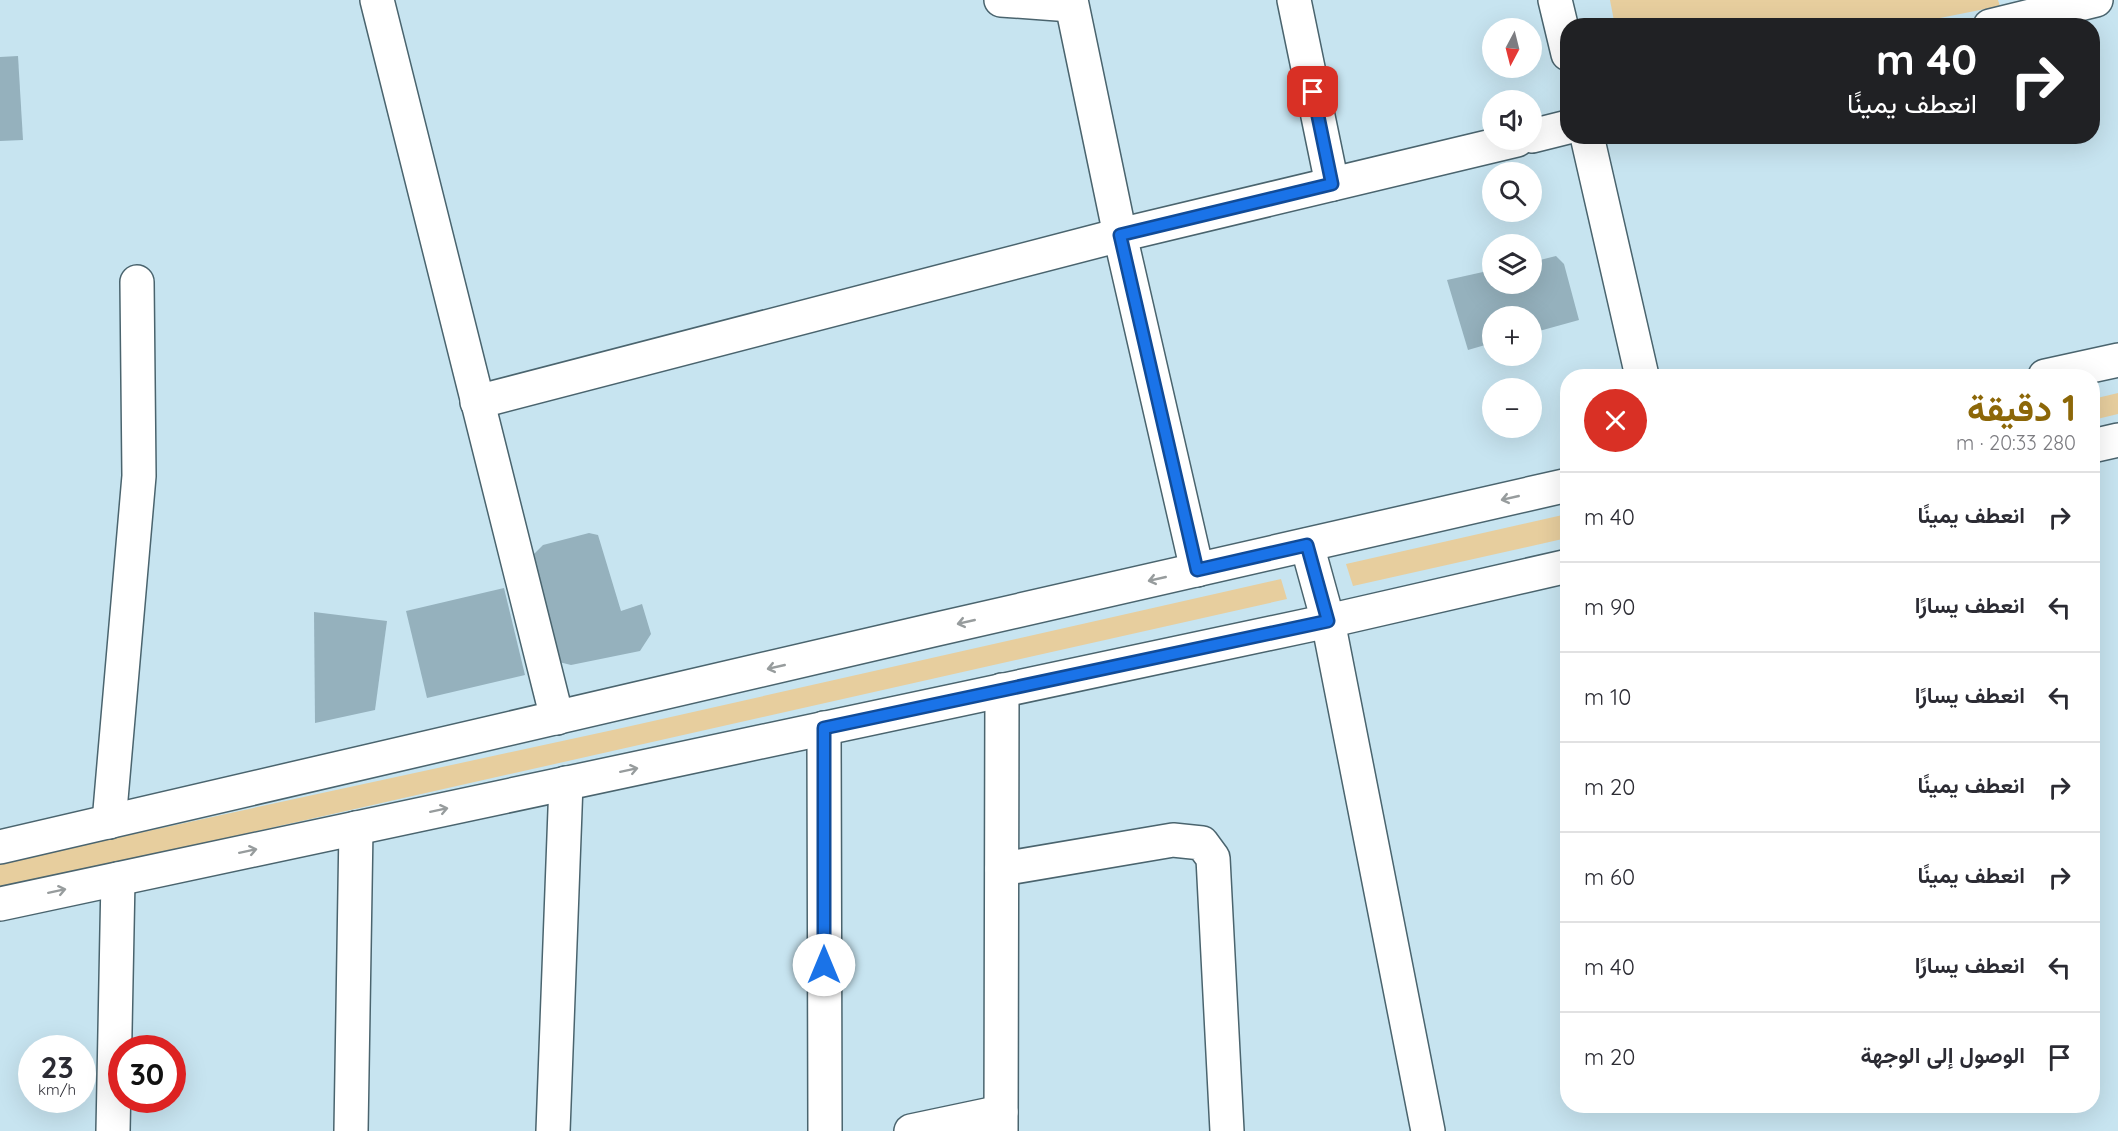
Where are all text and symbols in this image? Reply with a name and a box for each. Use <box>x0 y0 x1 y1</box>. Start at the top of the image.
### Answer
north arrow <box>1482 18 1542 78</box>
map controls <box>1482 18 1542 438</box>
text: 40 m <box>1876 33 1977 86</box>
icon: right <box>1998 42 2076 120</box>
pin <box>1287 66 1338 117</box>
icon: arrive <box>1296 75 1329 108</box>
text: انعطف يمينًا <box>1847 86 1977 120</box>
button: sound <box>1482 90 1542 150</box>
button: search <box>1482 162 1542 222</box>
button: layers <box>1482 234 1542 294</box>
button: + <box>1482 306 1542 366</box>
button: − <box>1482 378 1542 438</box>
text: 1 دقيقة <box>1967 385 2076 430</box>
button: close <box>1584 389 1647 452</box>
text: 280 m · 20:33 <box>1956 430 2076 455</box>
one-way arrow <box>1501 493 1520 505</box>
text: انعطف يمينًا <box>1917 501 2025 529</box>
icon: right <box>2043 501 2076 534</box>
text: 40 m <box>1584 503 1635 531</box>
one-way arrow <box>1147 574 1167 585</box>
text: انعطف يسارًا <box>1915 591 2025 619</box>
icon: left <box>2043 591 2076 624</box>
text: 90 m <box>1584 593 1635 621</box>
one-way arrow <box>957 617 976 629</box>
one-way arrow <box>767 661 786 673</box>
text: انعطف يسارًا <box>1915 681 2025 709</box>
icon: left <box>2043 681 2076 714</box>
text: 10 m <box>1584 683 1631 711</box>
one-way arrow <box>620 763 639 775</box>
text: انعطف يمينًا <box>1917 771 2025 799</box>
icon: right <box>2043 771 2076 804</box>
text: 20 m <box>1584 773 1635 801</box>
one-way arrow <box>429 804 448 816</box>
one-way arrow <box>238 845 257 856</box>
text: انعطف يمينًا <box>1917 861 2025 889</box>
icon: right <box>2043 861 2076 894</box>
text: 60 m <box>1584 863 1635 891</box>
one-way arrow <box>48 885 67 897</box>
position arrow <box>792 933 856 997</box>
text: انعطف يسارًا <box>1915 951 2025 979</box>
icon: left <box>2043 951 2076 984</box>
text: 40 m <box>1584 953 1635 981</box>
speed limit sign: 30 <box>108 1035 186 1113</box>
text: الوصول إلى الوجهة <box>1861 1041 2025 1069</box>
icon: arrive <box>2043 1041 2076 1074</box>
text: 20 m <box>1584 1043 1635 1071</box>
text: 23 <box>40 1048 74 1086</box>
text: km/h <box>38 1080 76 1099</box>

